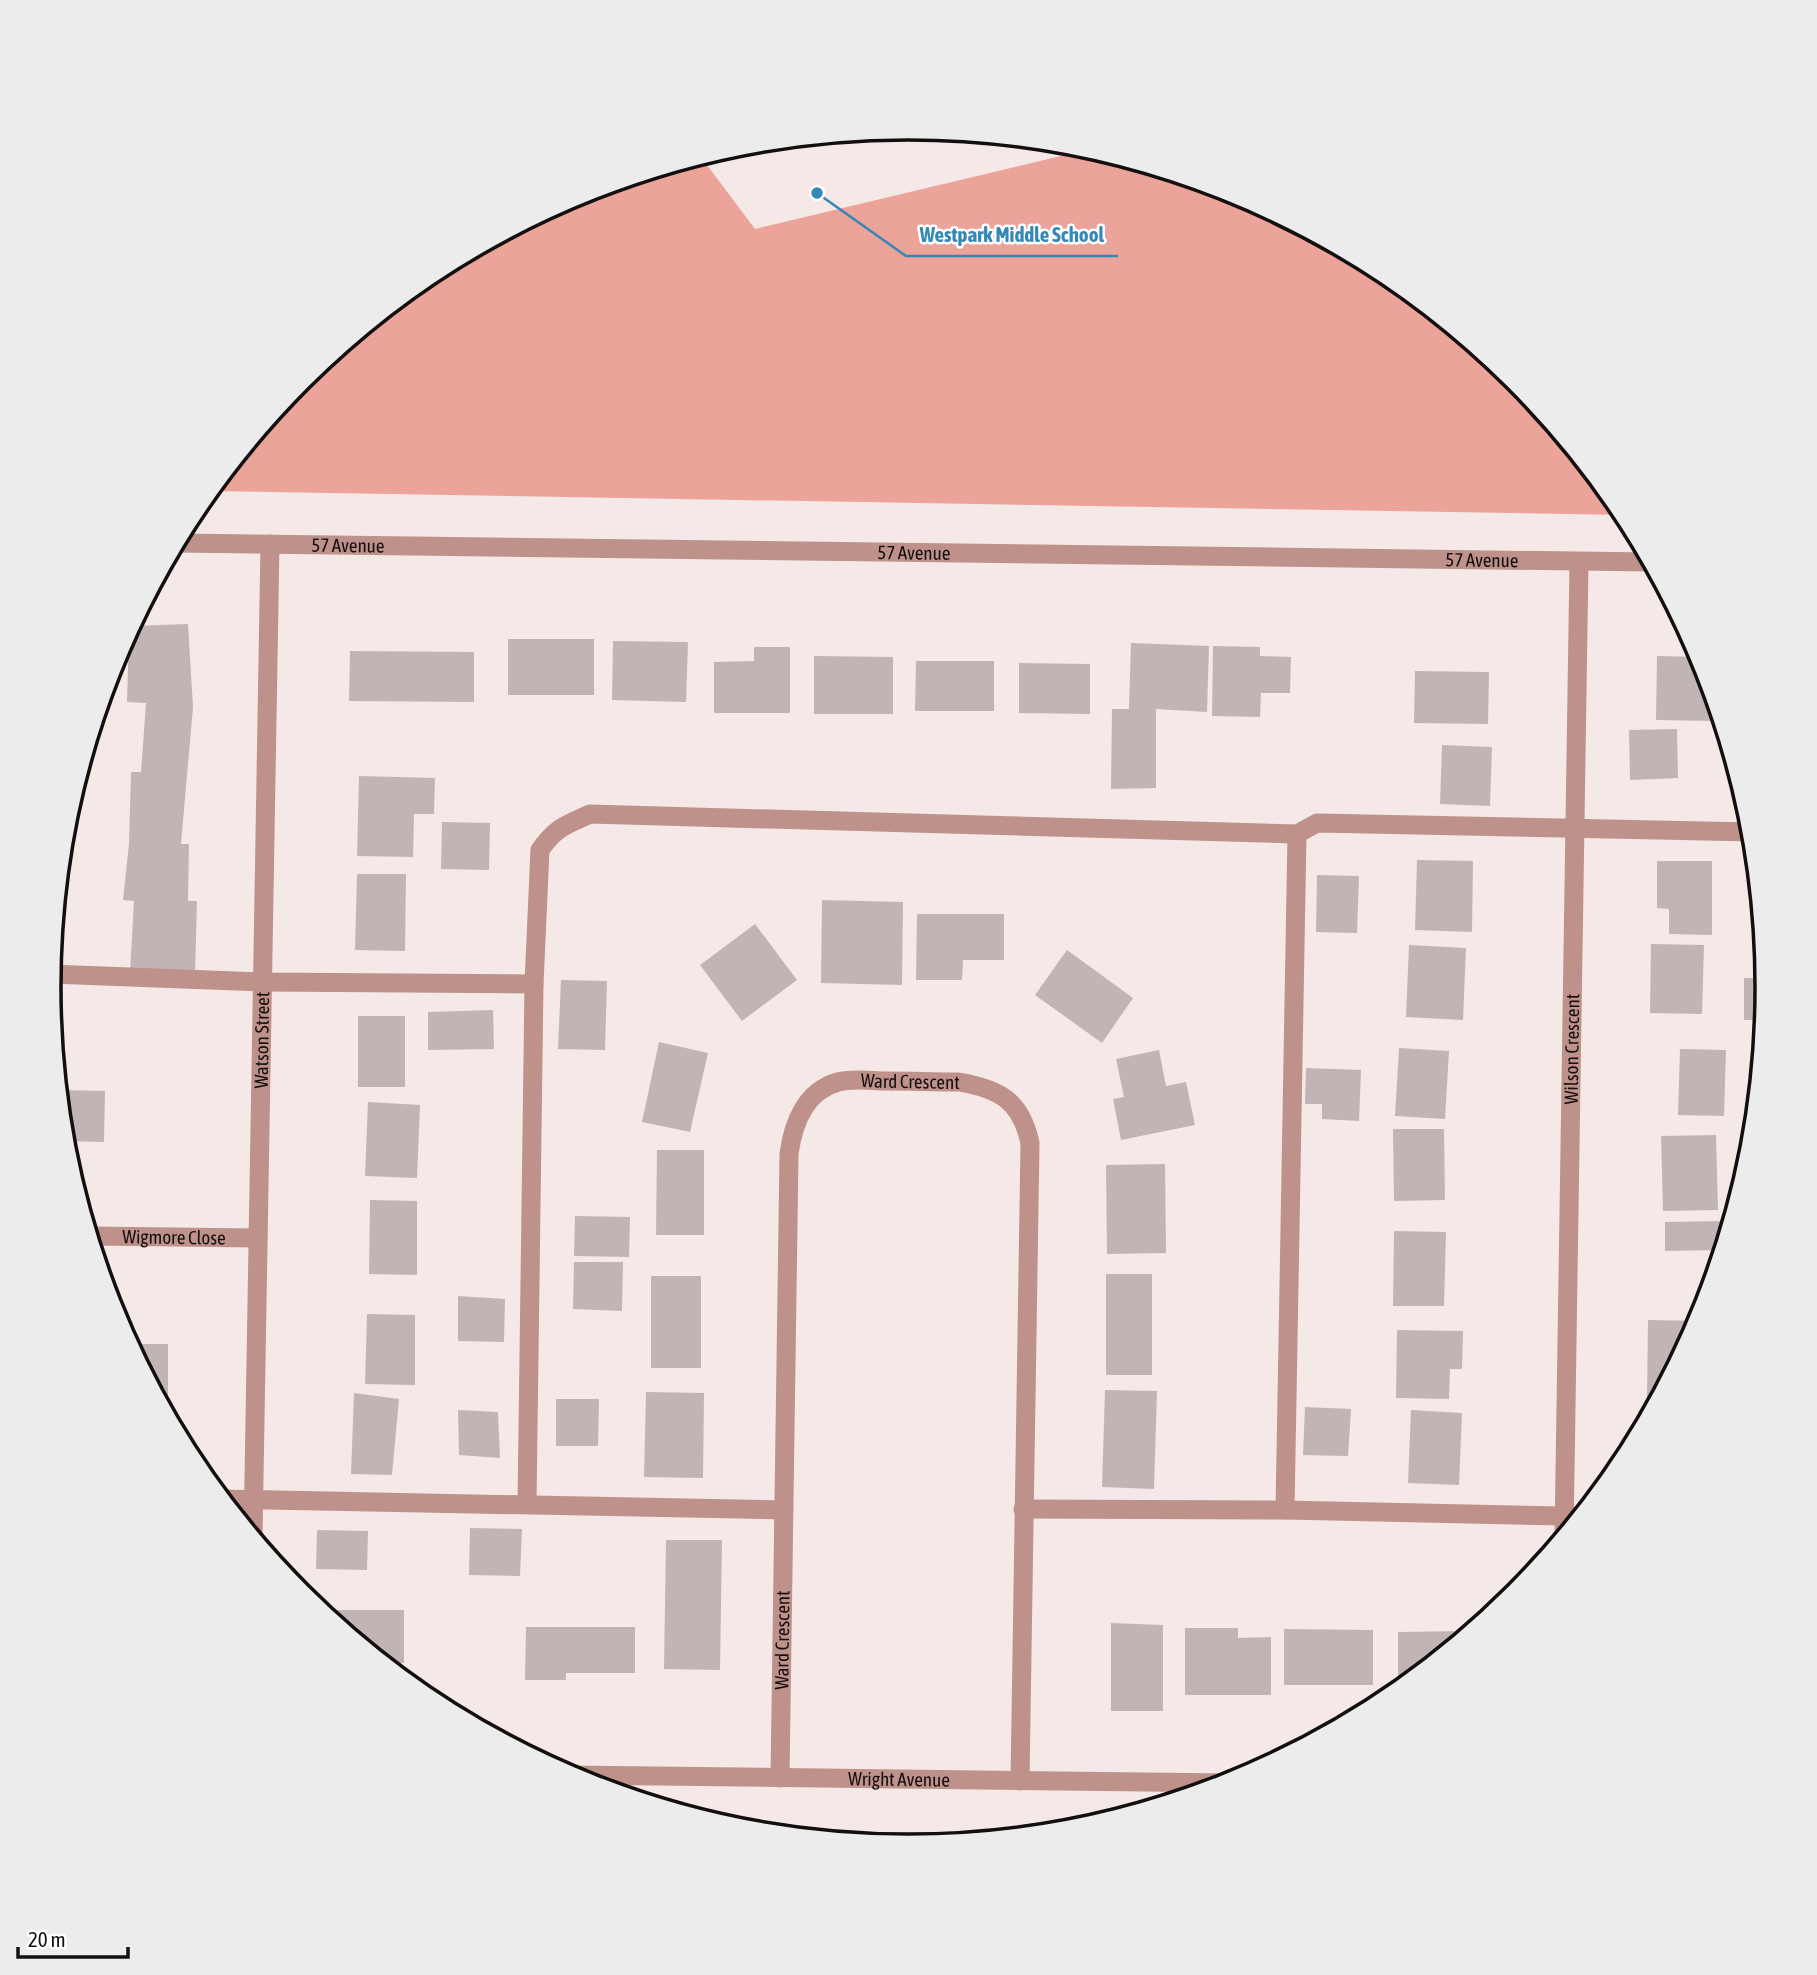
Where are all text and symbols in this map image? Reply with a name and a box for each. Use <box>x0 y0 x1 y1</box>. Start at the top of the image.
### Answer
callout: Westpark Middle School <box>906 214 1118 256</box>
text: Westpark Middle School <box>919 222 1105 246</box>
street label: 57 Avenue <box>311 534 385 557</box>
street label: 57 Avenue <box>877 541 951 564</box>
street label: 57 Avenue <box>1445 548 1519 571</box>
street label: Watson Street <box>250 992 273 1089</box>
street label: Wilson Crescent <box>1560 994 1583 1105</box>
street label: Ward Crescent <box>860 1069 960 1093</box>
street label: Wigmore Close <box>122 1225 226 1249</box>
street label: Ward Crescent <box>770 1590 794 1690</box>
street label: Wright Avenue <box>848 1767 950 1791</box>
scale bar <box>18 1916 128 1960</box>
text: 20 m <box>28 1927 66 1951</box>

